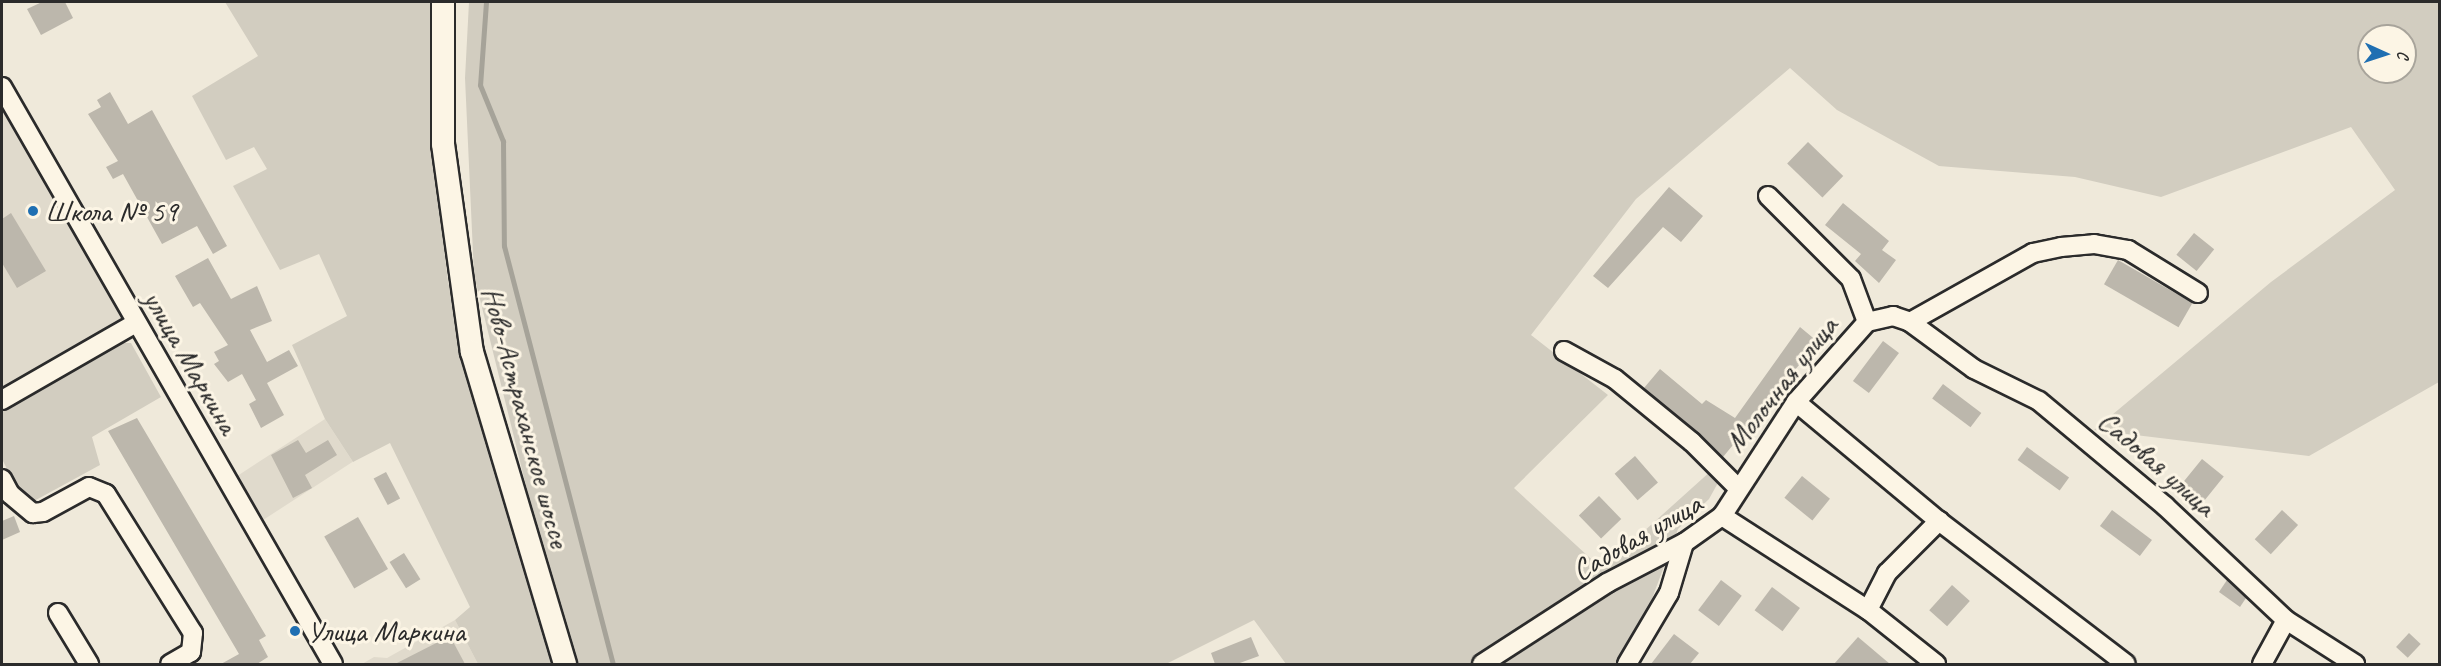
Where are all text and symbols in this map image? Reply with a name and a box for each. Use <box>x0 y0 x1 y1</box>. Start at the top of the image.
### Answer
north arrow <box>2357 24 2417 84</box>
text: С <box>2393 50 2413 59</box>
place label: Школа № 59 <box>45 193 177 229</box>
marker: Школа № 59 <box>26 204 40 218</box>
street label: Ново-Астраханское шоссе <box>474 282 578 552</box>
street label: улица Маркина <box>135 284 247 440</box>
street label: Молочная улица <box>1716 308 1846 460</box>
street label: Садовая улица <box>2090 402 2224 524</box>
street label: Садовая улица <box>1565 485 1709 589</box>
place label: Улица Маркина <box>307 613 469 649</box>
marker: Улица Маркина <box>288 624 302 638</box>

